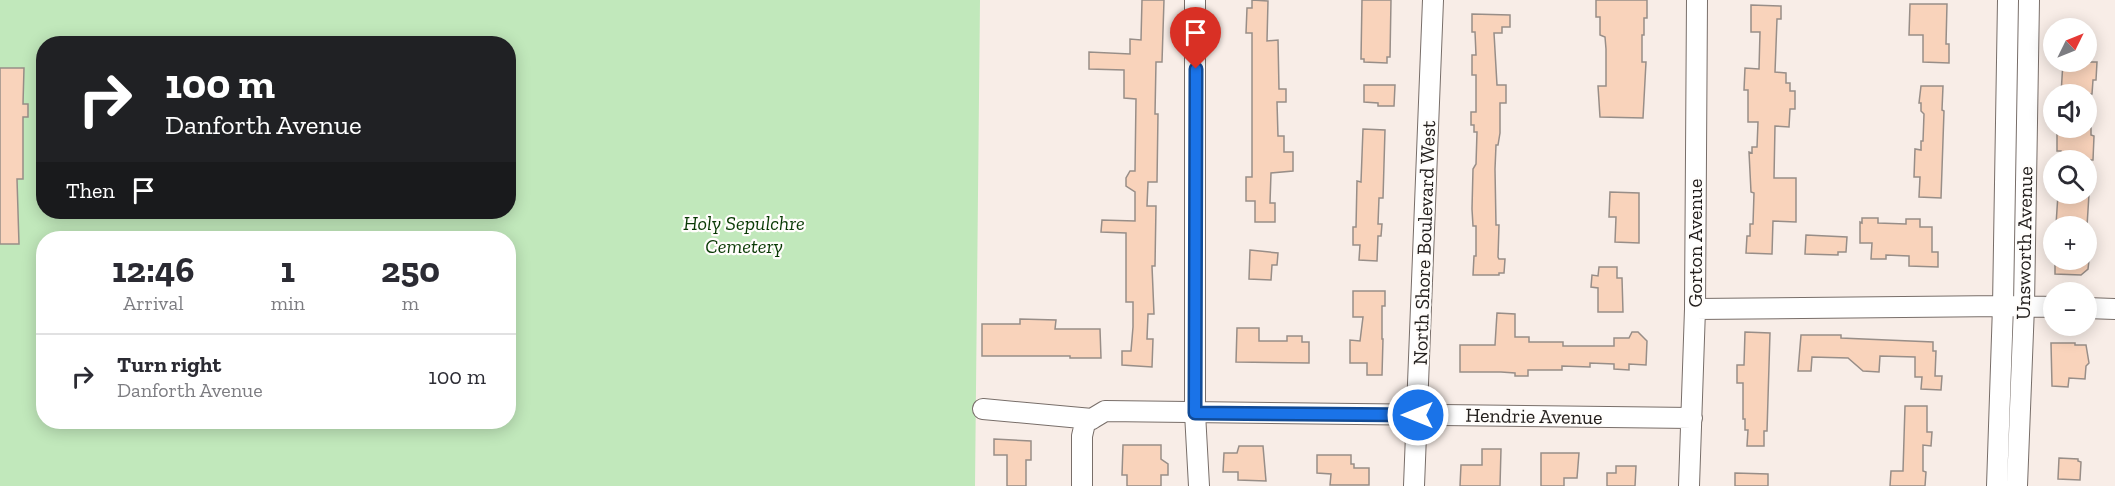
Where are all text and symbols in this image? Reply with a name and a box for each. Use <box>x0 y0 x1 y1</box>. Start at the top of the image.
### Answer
pin <box>1170 7 1221 69</box>
icon: arrive <box>1179 16 1212 49</box>
north arrow <box>2043 18 2097 72</box>
map controls <box>2043 18 2097 336</box>
text: 100 m <box>165 58 275 109</box>
icon: right <box>66 60 144 138</box>
button: sound <box>2043 84 2097 138</box>
text: Danforth Avenue <box>165 109 362 141</box>
street label: North Shore Boulevard West <box>1408 120 1440 366</box>
button: search <box>2043 150 2097 204</box>
street label: Unsworth Avenue <box>2011 166 2037 320</box>
icon: arrive <box>127 174 160 207</box>
text: Then <box>66 177 115 204</box>
street label: Gorton Avenue <box>1683 179 1707 307</box>
park label: Holy Sepulchre Cemetery <box>683 211 805 258</box>
button: + <box>2043 216 2097 270</box>
text: 12:46 <box>112 248 195 291</box>
text: 1 <box>281 248 295 291</box>
text: 250 <box>381 248 440 291</box>
button: − <box>2043 282 2097 336</box>
text: Arrival <box>123 291 183 315</box>
text: min <box>271 291 305 315</box>
text: m <box>402 291 419 315</box>
text: Turn right <box>117 351 221 378</box>
icon: right <box>66 360 99 393</box>
text: 100 m <box>428 363 486 390</box>
text: Danforth Avenue <box>117 378 263 402</box>
position arrow <box>1386 383 1450 447</box>
street label: Hendrie Avenue <box>1465 403 1603 429</box>

